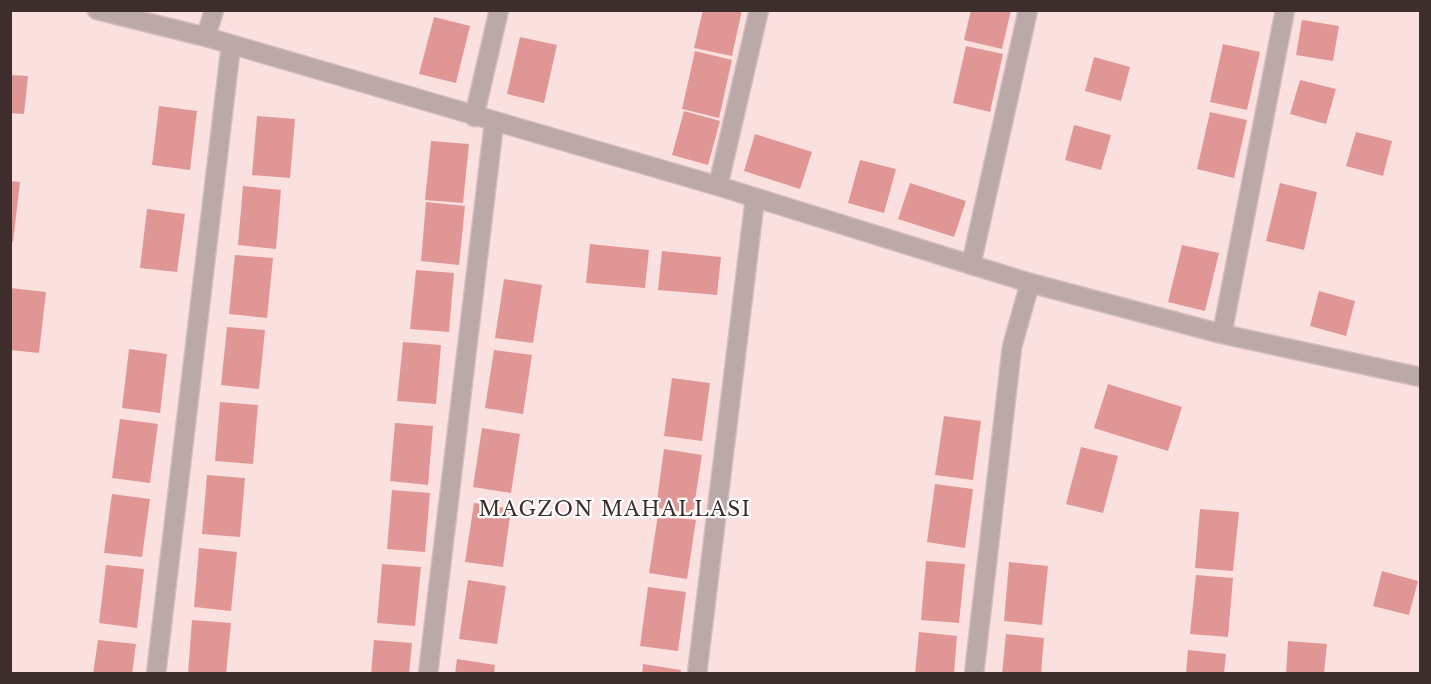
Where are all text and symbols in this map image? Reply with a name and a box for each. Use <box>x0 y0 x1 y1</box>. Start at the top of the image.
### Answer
district label: MAGZON MAHALLASI <box>479 498 751 522</box>

